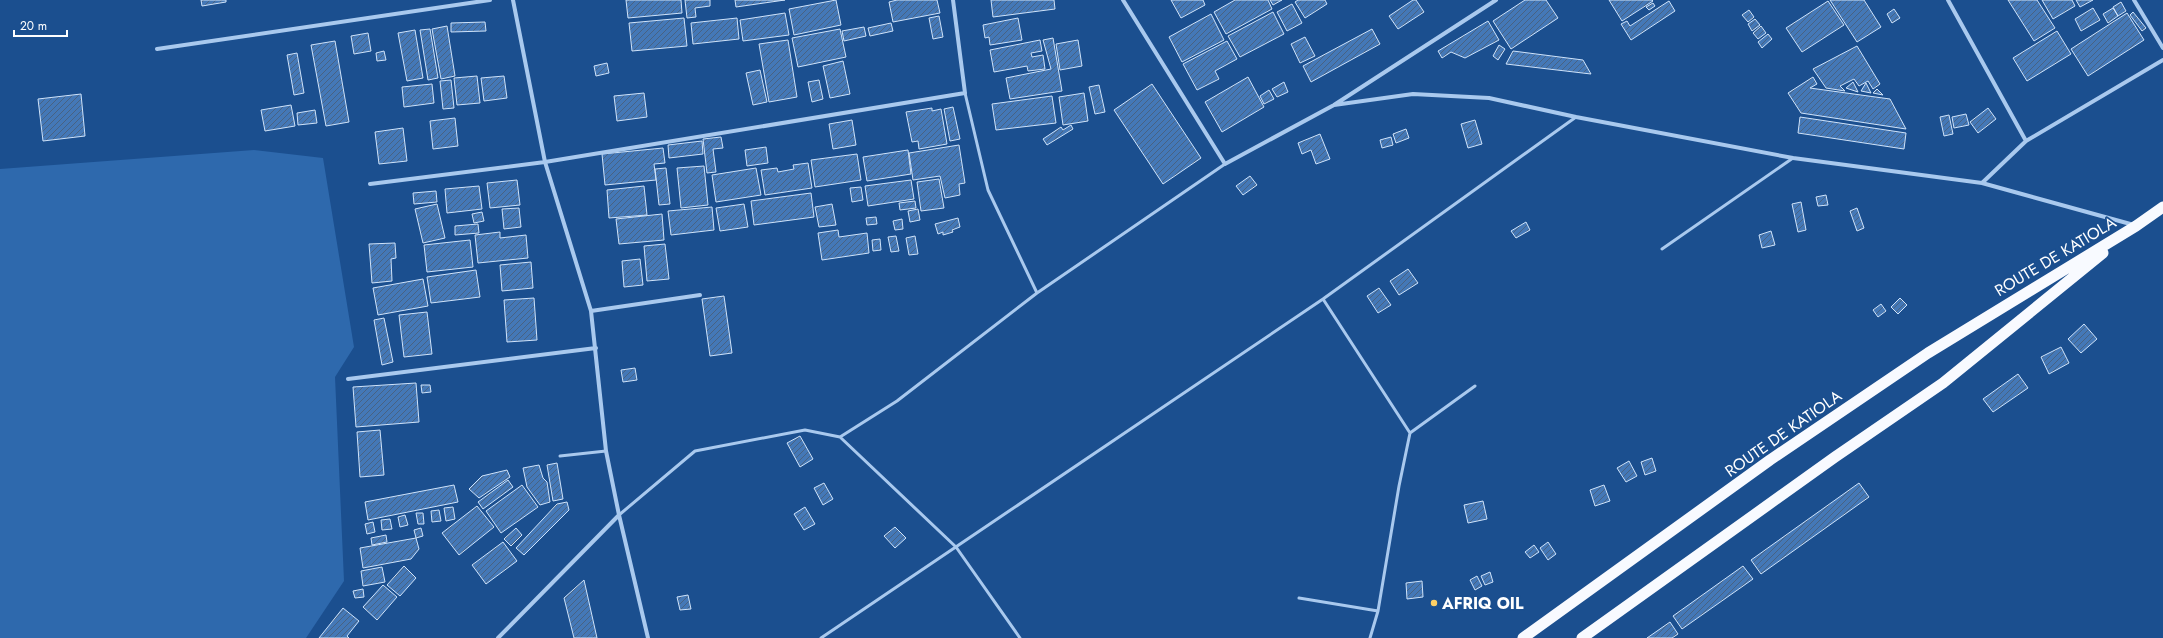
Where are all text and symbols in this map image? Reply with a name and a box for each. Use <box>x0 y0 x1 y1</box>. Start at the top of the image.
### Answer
scale bar <box>14 12 67 38</box>
text: 20 m <box>20 17 47 35</box>
street label: ROUTE DE KATIOLA <box>1990 211 2121 302</box>
street label: ROUTE DE KATIOLA <box>1720 384 1847 482</box>
place label: AFRIQ OIL <box>1441 592 1524 615</box>
marker: AFRIQ OIL <box>1429 598 1439 608</box>

